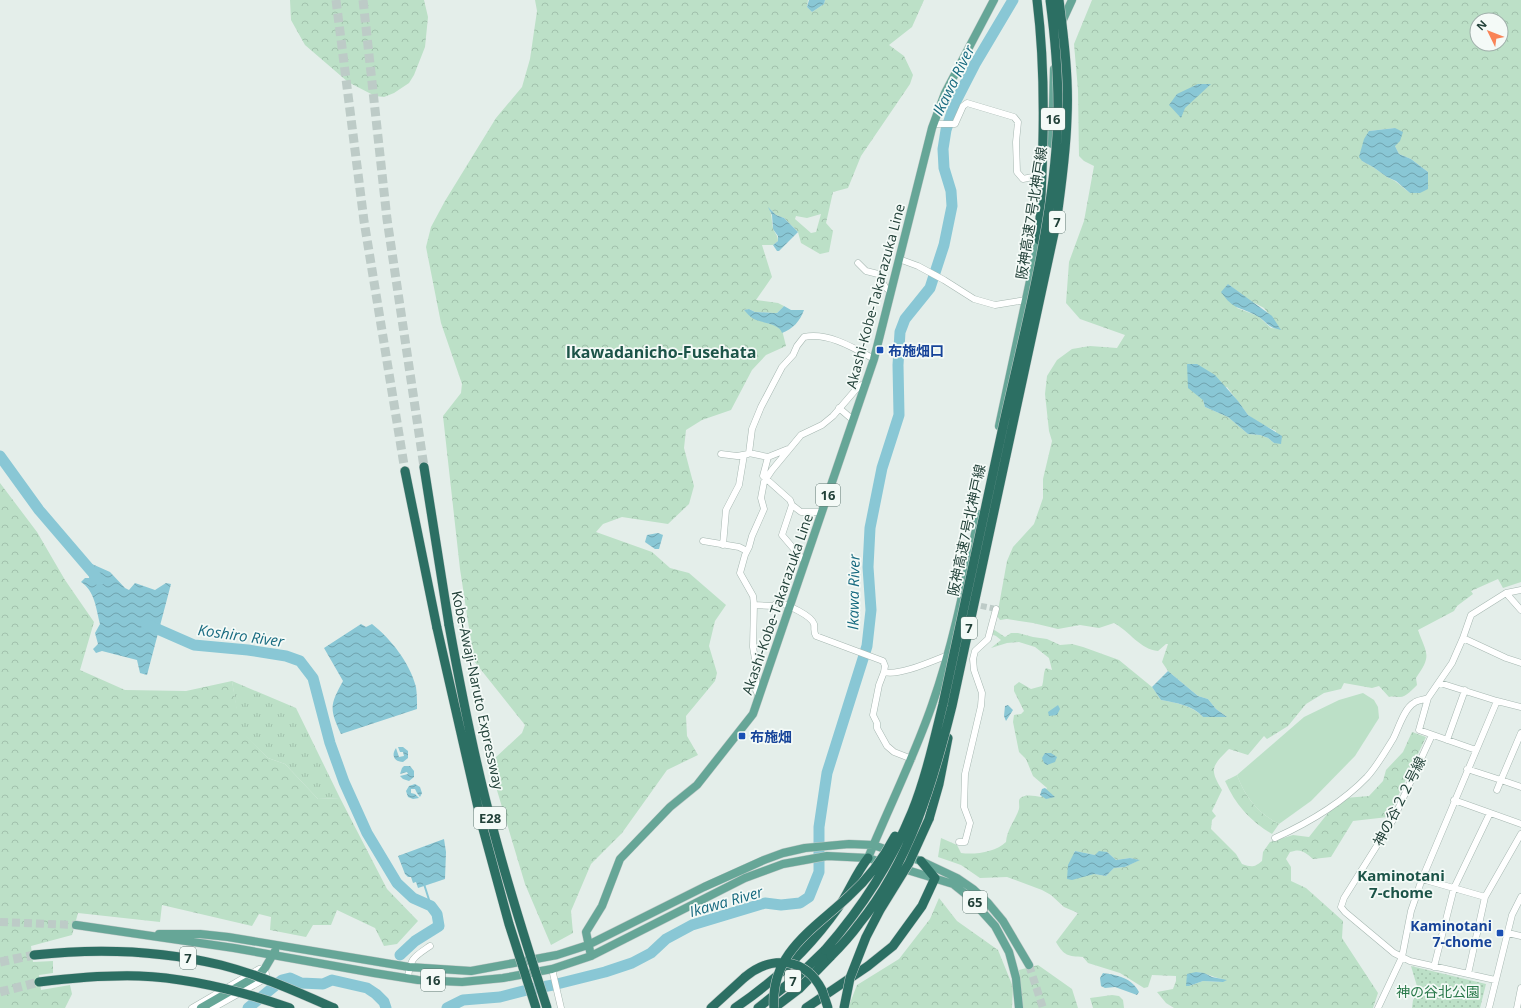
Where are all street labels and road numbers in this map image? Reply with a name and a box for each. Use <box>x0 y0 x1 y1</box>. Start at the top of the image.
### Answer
road number: 16 <box>1041 108 1065 130</box>
street label: 阪神高速7号北神戸線 <box>1011 145 1051 281</box>
street label: Akashi-Kobe-Takarazuka Line <box>841 201 909 390</box>
road number: 7 <box>1049 211 1065 233</box>
street label: 阪神高速7号北神戸線 <box>943 462 989 598</box>
road number: 16 <box>816 484 840 506</box>
street label: Akashi-Kobe-Takarazuka Line <box>737 511 817 697</box>
street label: Kobe-Awaji-Naruto Expressway <box>448 589 509 792</box>
road number: 7 <box>961 617 977 639</box>
street label: 神の谷２２号線 <box>1368 753 1430 849</box>
road number: E28 <box>474 807 506 829</box>
road number: 65 <box>963 891 987 913</box>
road number: 7 <box>180 947 196 969</box>
road number: 16 <box>421 969 445 991</box>
road number: 7 <box>785 970 801 992</box>

